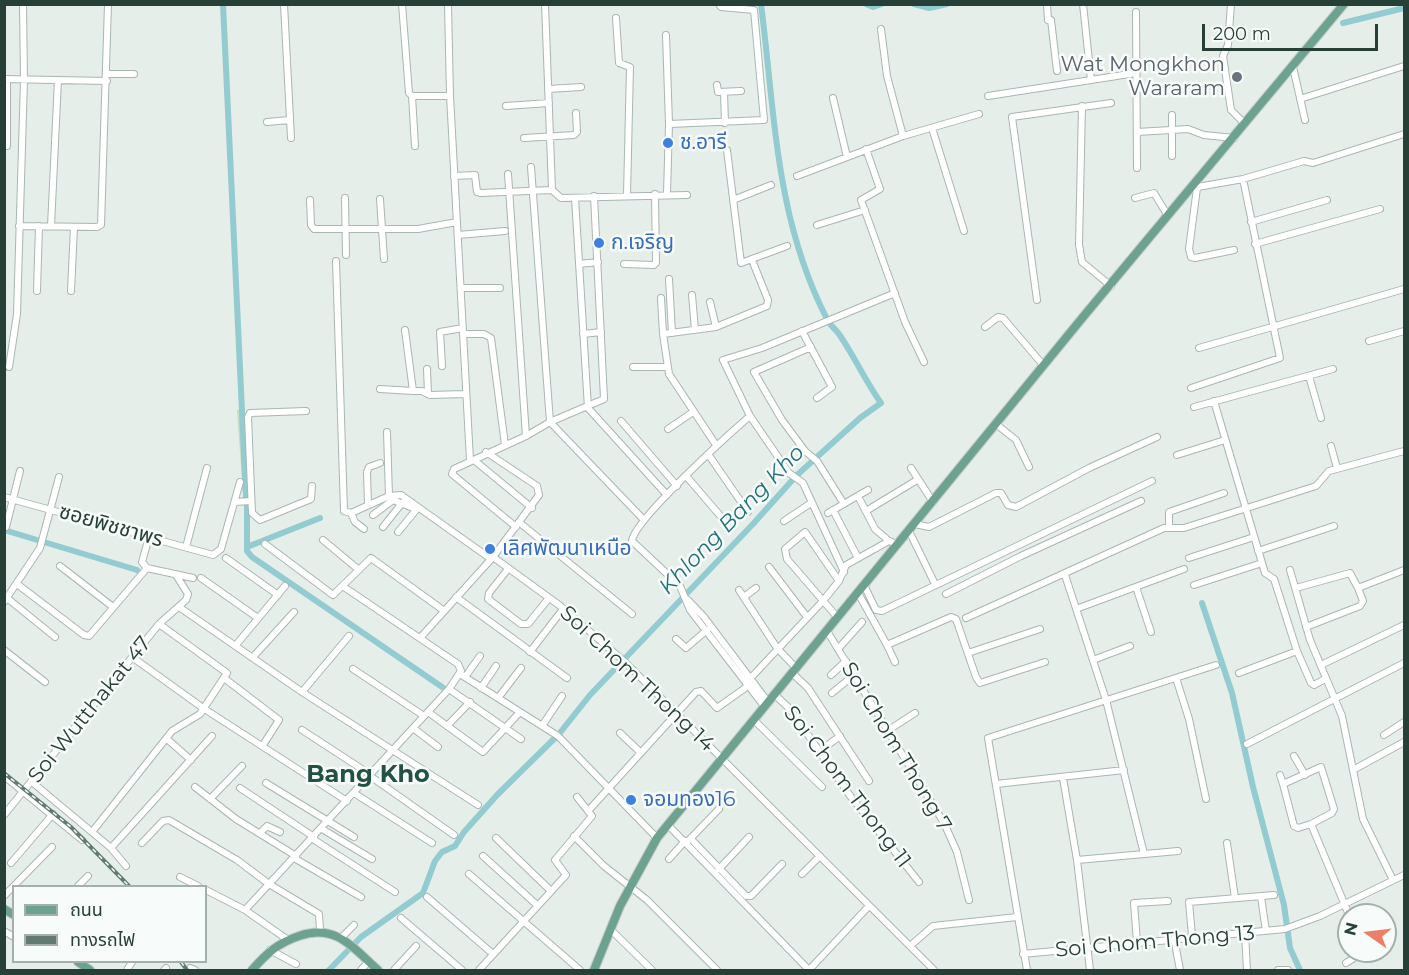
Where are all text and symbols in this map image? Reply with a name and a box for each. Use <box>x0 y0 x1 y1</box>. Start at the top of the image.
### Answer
scale bar <box>1205 12 1380 50</box>
text: 200 m <box>1213 23 1271 45</box>
place label: Wat Mongkhon Wararam <box>1060 52 1225 102</box>
marker: Wat Mongkhon Wararam <box>1230 70 1244 84</box>
place label: ช.อารี <box>680 130 727 156</box>
marker: ช.อารี <box>661 136 675 150</box>
place label: ก.เจริญ <box>611 230 674 256</box>
marker: ก.เจริญ <box>592 236 606 250</box>
water label: Khlong Bang Kho <box>654 440 810 600</box>
street label: ซอยพิชชาพร <box>56 499 166 553</box>
place label: เลิศพัฒนาเหนือ <box>502 536 632 562</box>
marker: เลิศพัฒนาเหนือ <box>483 542 497 556</box>
street label: Soi Chom Thong 14 <box>554 601 720 757</box>
street label: Soi Wutthakat 47 <box>23 632 157 788</box>
street label: Soi Chom Thong 7 <box>835 658 957 836</box>
street label: Soi Chom Thong 11 <box>778 701 916 873</box>
district label: Bang Kho <box>306 761 430 789</box>
place label: จอมทอง16 <box>643 787 736 813</box>
marker: จอมทอง16 <box>624 793 638 807</box>
legend <box>12 885 207 963</box>
text: ถนน <box>70 899 103 921</box>
north arrow <box>1337 903 1397 963</box>
text: N <box>1340 920 1362 938</box>
street label: Soi Chom Thong 13 <box>1054 921 1256 963</box>
text: ทางรถไฟ <box>70 929 135 951</box>

